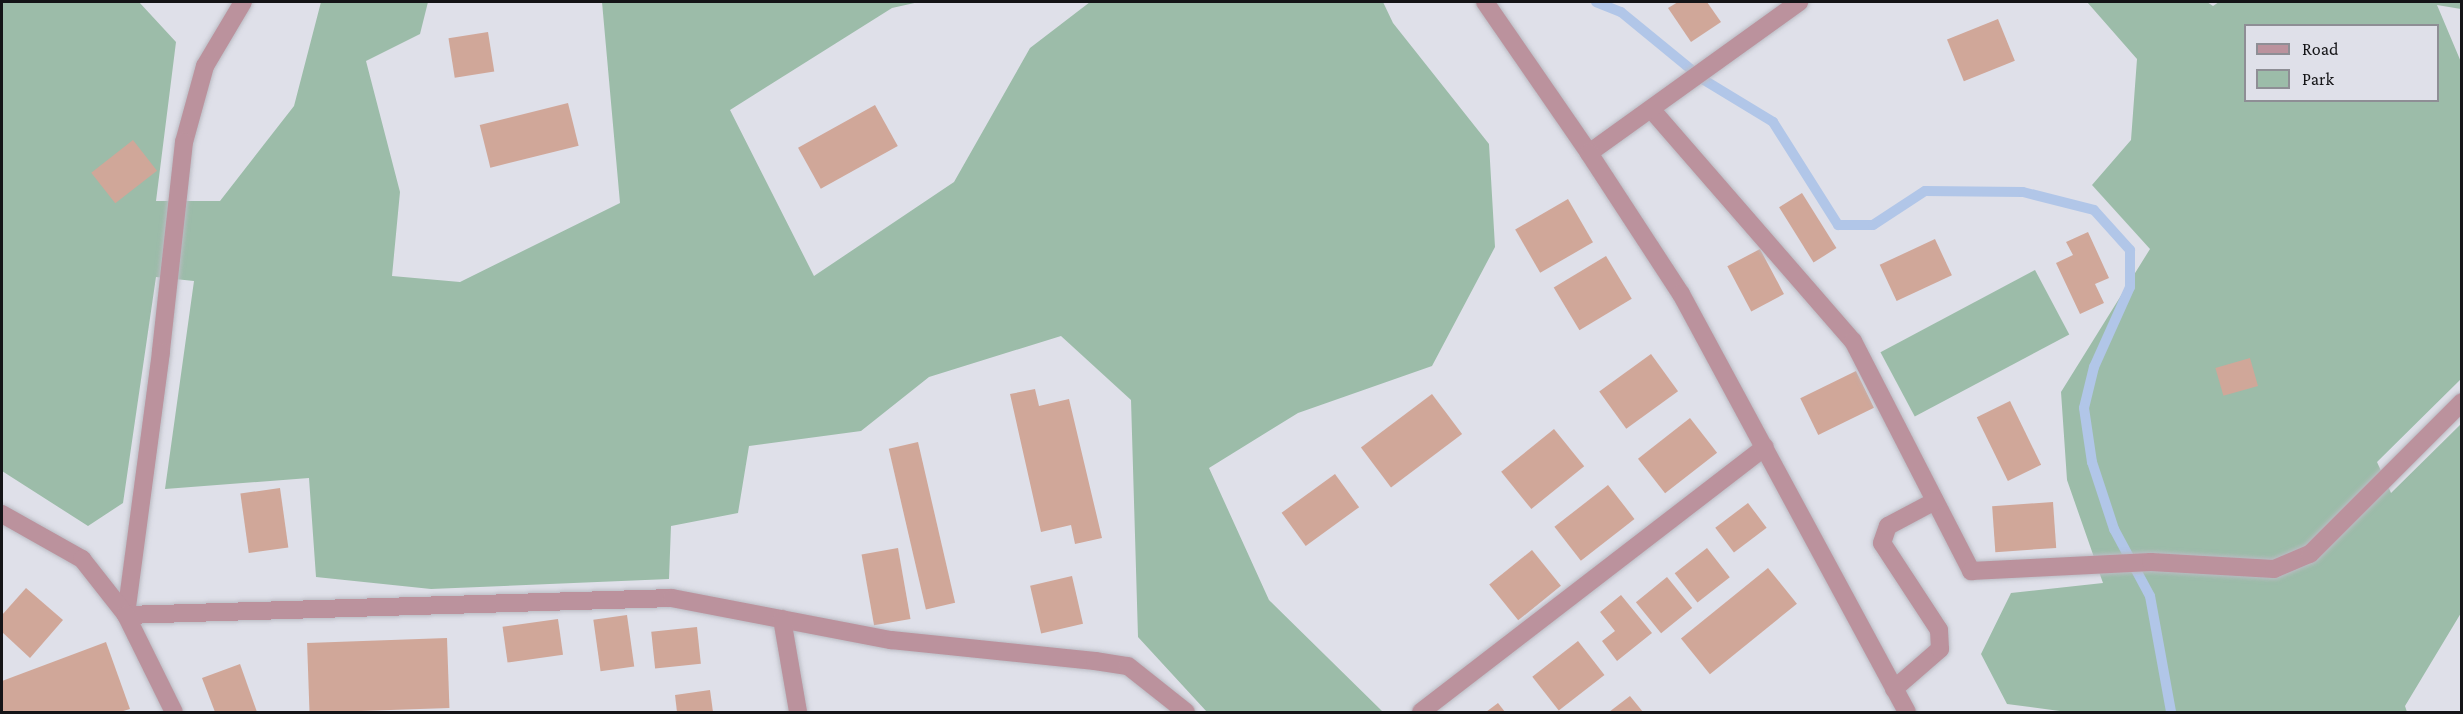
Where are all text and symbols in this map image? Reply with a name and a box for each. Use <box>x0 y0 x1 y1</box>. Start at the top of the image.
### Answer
legend <box>2244 24 2439 102</box>
text: Road <box>2302 39 2339 59</box>
text: Park <box>2302 69 2334 89</box>

